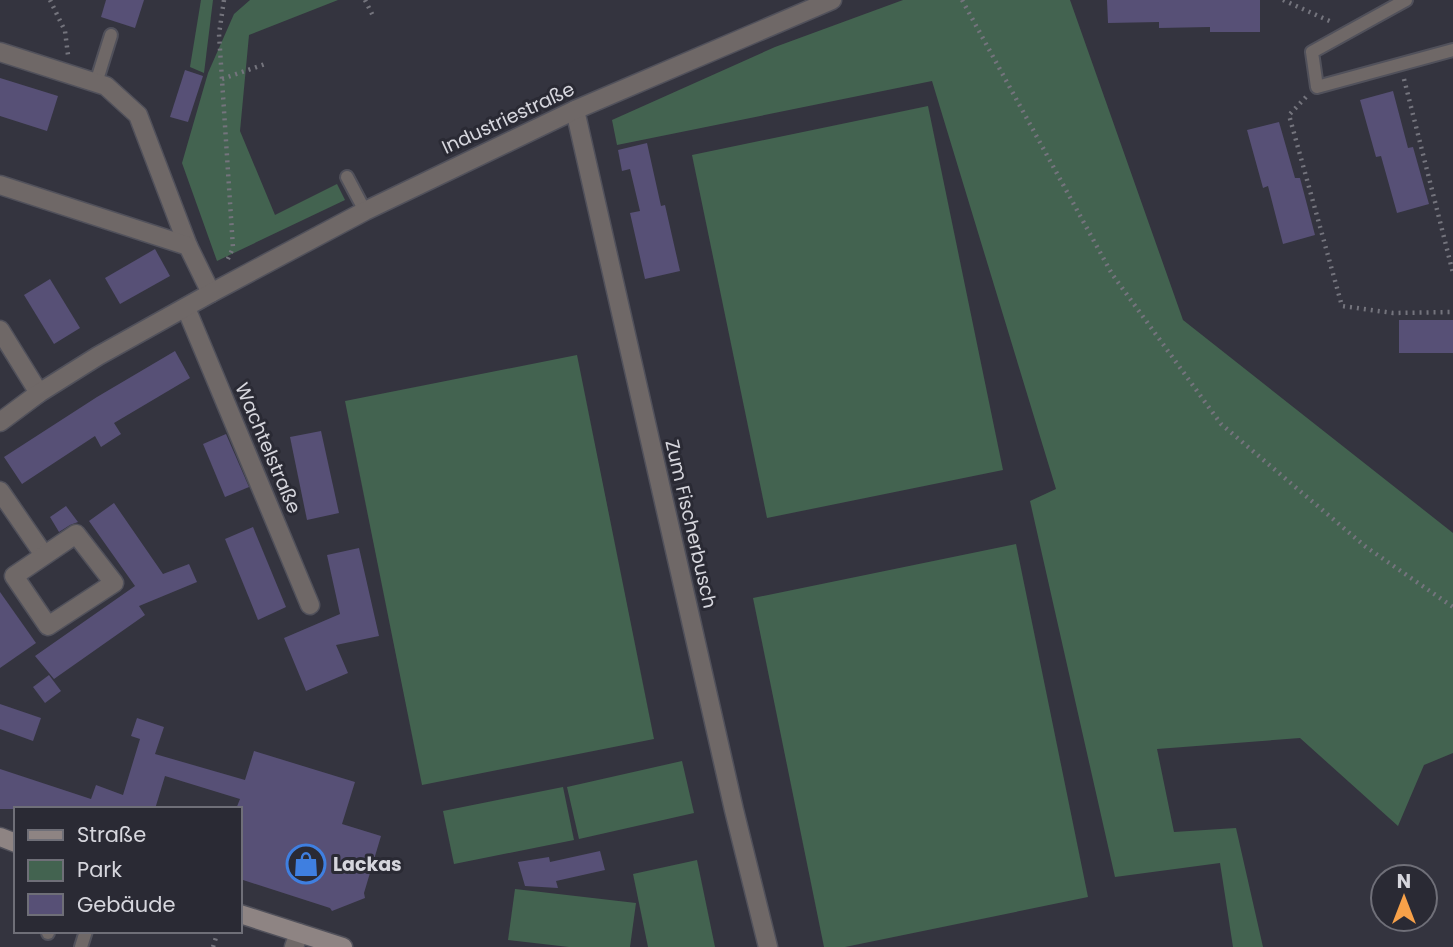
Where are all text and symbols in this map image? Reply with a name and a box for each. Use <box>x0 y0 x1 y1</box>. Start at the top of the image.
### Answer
street label: Industriestraße <box>437 75 579 161</box>
street label: Wachtelstraße <box>228 378 308 518</box>
street label: Zum Fischerbusch <box>658 437 724 611</box>
legend <box>14 807 242 933</box>
text: Straße <box>77 820 146 849</box>
shop icon: Lackas <box>285 843 327 885</box>
place label: Lackas <box>333 851 402 878</box>
text: Park <box>77 855 122 884</box>
north arrow <box>1369 863 1439 933</box>
text: N <box>1397 868 1411 895</box>
text: Gebäude <box>77 890 175 919</box>

